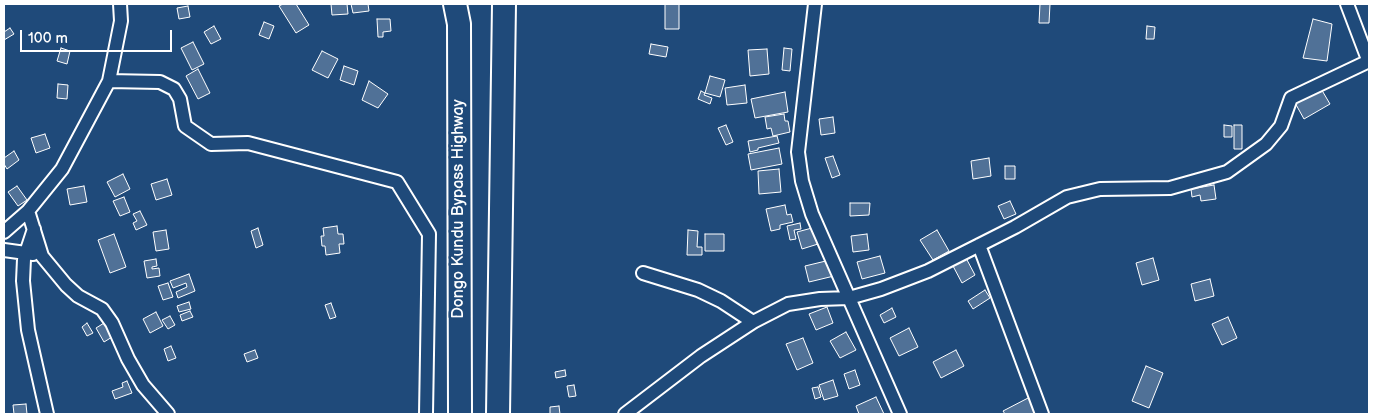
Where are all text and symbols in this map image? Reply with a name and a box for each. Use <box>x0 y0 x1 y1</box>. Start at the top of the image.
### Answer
scale bar <box>22 20 175 52</box>
text: 100 m <box>28 29 68 48</box>
street label: Dongo Kundu Bypass Highway <box>449 99 469 319</box>

